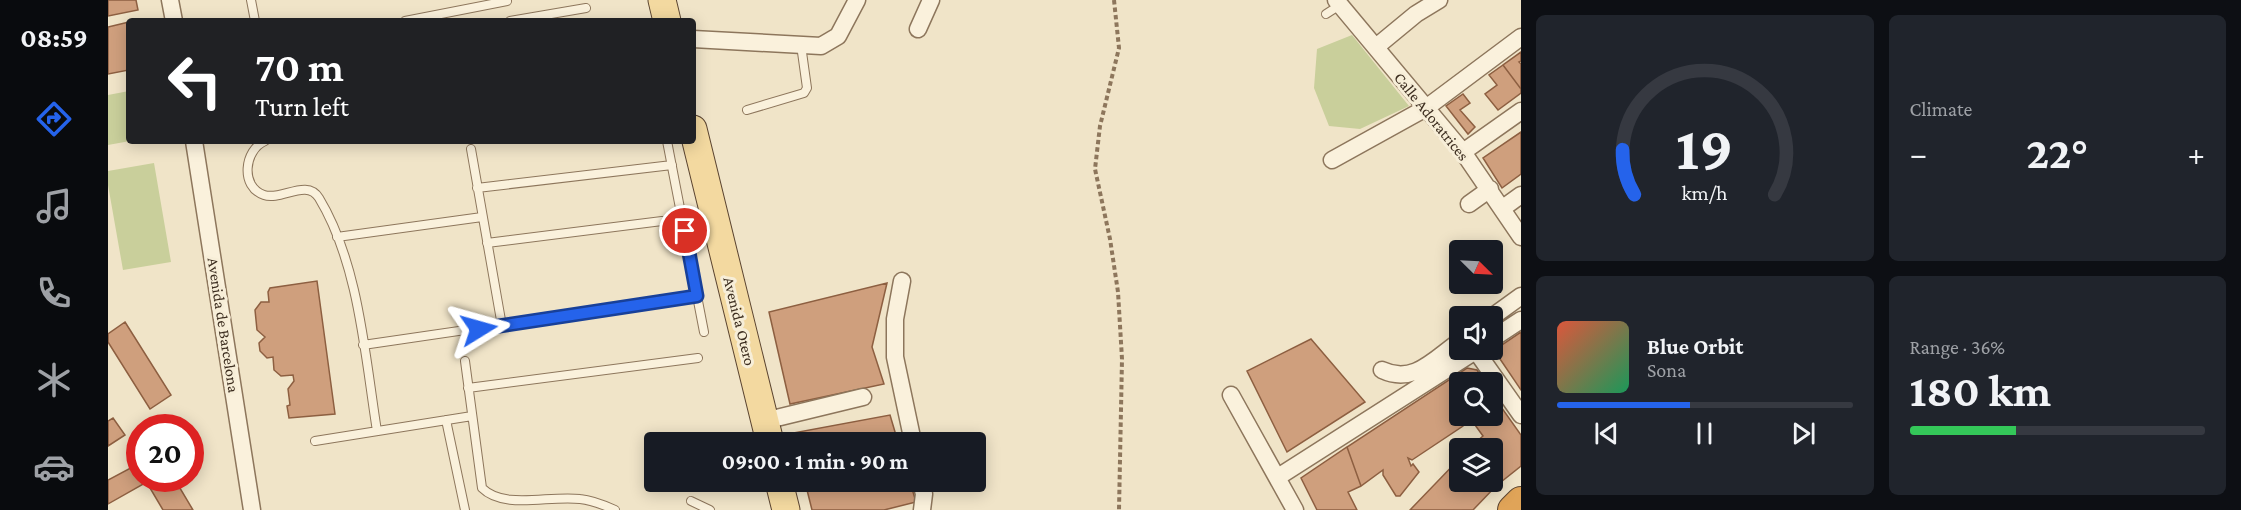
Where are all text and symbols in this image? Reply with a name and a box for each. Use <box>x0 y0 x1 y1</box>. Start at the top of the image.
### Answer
text: 08:59 <box>20 23 88 53</box>
icon: left <box>156 42 234 120</box>
text: 70 m <box>255 43 344 90</box>
street label: Calle Adoratrices <box>1391 69 1472 164</box>
text: Turn left <box>255 92 349 122</box>
icon: directions <box>33 98 75 140</box>
text: Climate <box>1910 98 1972 120</box>
text: 19 <box>1676 113 1733 182</box>
text: 22° <box>2026 128 2088 178</box>
text: − <box>1910 135 1927 172</box>
text: + <box>2188 135 2205 172</box>
text: km/h <box>1682 181 1728 205</box>
icon: music <box>33 185 75 227</box>
pin <box>659 205 710 256</box>
icon: arrive <box>668 214 701 247</box>
north arrow <box>1449 240 1503 294</box>
map controls <box>1449 240 1503 492</box>
street label: Avenida de Barcelona <box>204 256 243 394</box>
icon: phone <box>33 272 75 314</box>
street label: Avenida Otero <box>720 275 759 367</box>
position arrow <box>447 297 511 361</box>
button: sound <box>1449 306 1503 360</box>
text: Blue Orbit <box>1647 334 1743 359</box>
text: Range · 36% <box>1910 336 2005 358</box>
icon: climate <box>33 359 75 401</box>
text: Sona <box>1647 359 1686 381</box>
text: 180 km <box>1910 366 2051 416</box>
button: search <box>1449 372 1503 426</box>
speed limit sign: 20 <box>126 414 204 492</box>
icon: previous <box>1590 417 1623 450</box>
icon: pause <box>1688 417 1721 450</box>
icon: next <box>1787 417 1820 450</box>
button: layers <box>1449 438 1503 492</box>
icon: car <box>33 446 75 488</box>
text: 09:00 · 1 min · 90 m <box>722 449 908 474</box>

